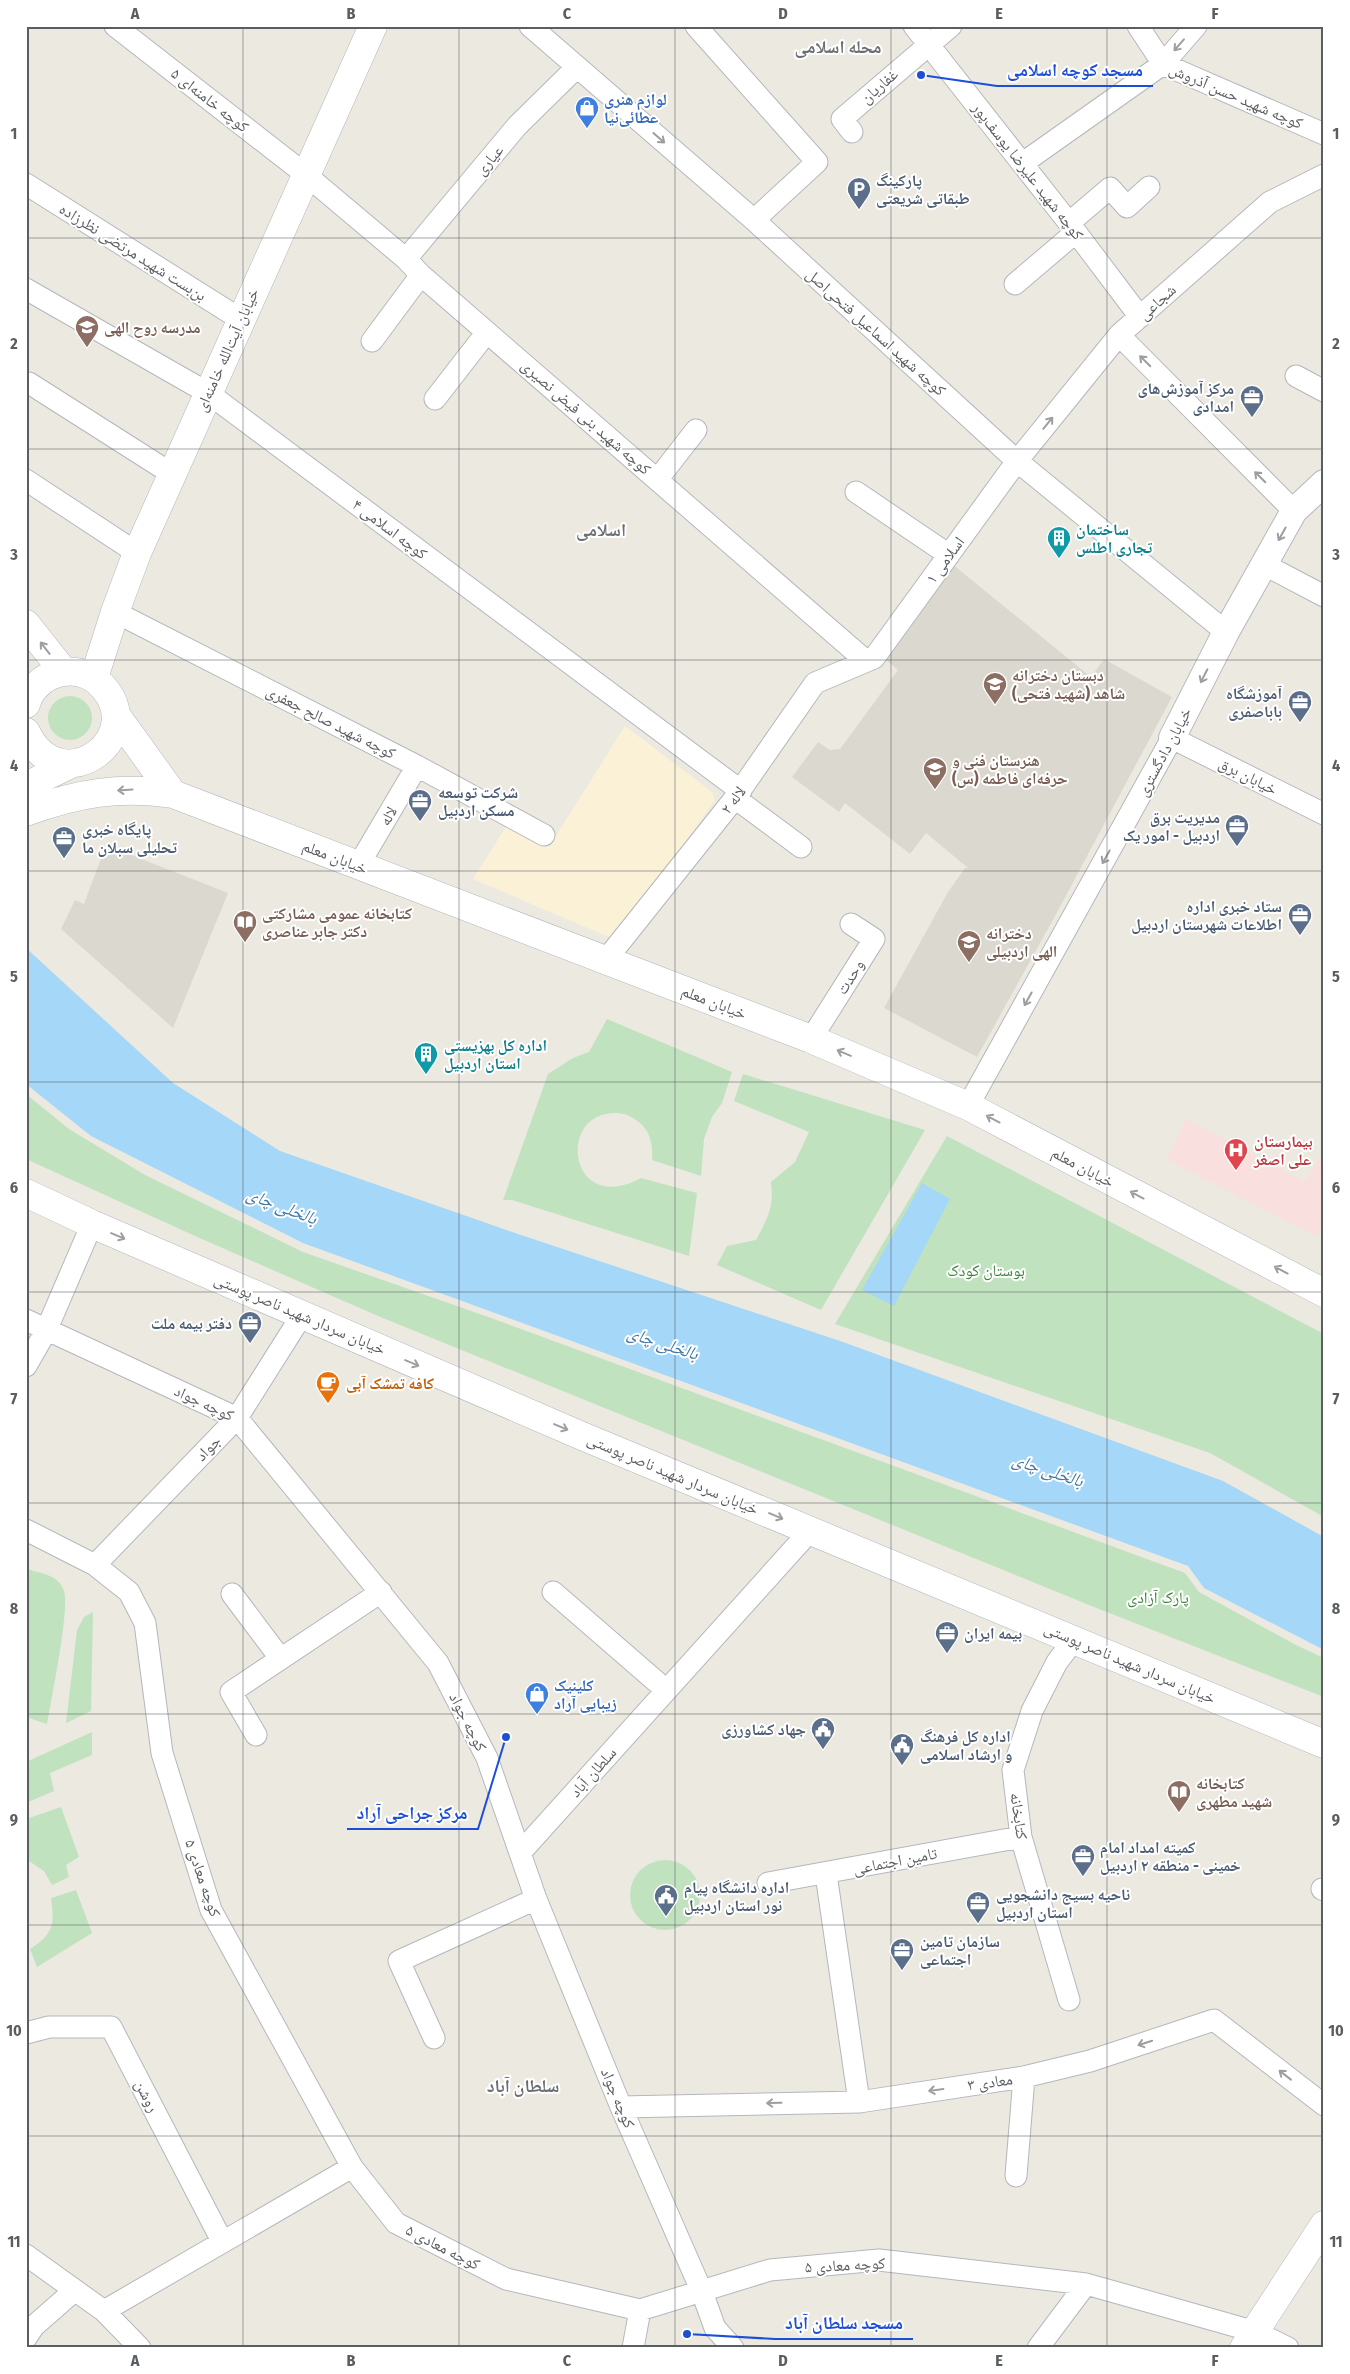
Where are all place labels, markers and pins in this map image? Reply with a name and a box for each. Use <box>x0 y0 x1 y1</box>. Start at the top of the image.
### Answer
callout: مسجد کوچه اسلامی <box>997 53 1153 86</box>
place label: لوازم هنری عطائی‌نیا <box>604 90 667 127</box>
shop icon: لوازم هنری عطائی‌نیا <box>574 95 600 129</box>
place label: پارکینگ طبقاتی شریعتی <box>876 171 970 208</box>
parking icon: پارکینگ طبقاتی شریعتی <box>846 176 872 210</box>
school or university icon: مدرسه روح الهی <box>74 314 100 348</box>
place label: مدرسه روح الهی <box>104 318 201 338</box>
place label: مرکز آموزش‌های امدادی <box>1137 379 1234 416</box>
office icon: مرکز آموزش‌های امدادی <box>1239 384 1265 418</box>
place label: ساختمان تجاری اطلس <box>1076 520 1153 557</box>
building icon: ساختمان تجاری اطلس <box>1046 525 1072 559</box>
place label: دبستان دخترانه شاهد (شهید فتحی) <box>1012 666 1125 703</box>
school or university icon: دبستان دخترانه شاهد (شهید فتحی) <box>982 671 1008 705</box>
place label: آموزشگاه باباصفری <box>1226 684 1283 721</box>
office icon: آموزشگاه باباصفری <box>1287 689 1313 723</box>
place label: هنرستان فنی و حرفه‌ای فاطمه (س) <box>952 751 1068 788</box>
school or university icon: هنرستان فنی و حرفه‌ای فاطمه (س) <box>922 756 948 790</box>
place label: شرکت توسعه مسکن اردبیل <box>438 783 518 820</box>
office icon: شرکت توسعه مسکن اردبیل <box>407 788 433 822</box>
place label: مدیریت برق اردبیل - امور یک <box>1123 808 1220 845</box>
office icon: مدیریت برق اردبیل - امور یک <box>1224 813 1250 847</box>
place label: پایگاه خبری تحلیلی سبلان ما <box>82 820 178 857</box>
office icon: پایگاه خبری تحلیلی سبلان ما <box>51 825 77 859</box>
place label: ستاد خبری اداره اطلاعات شهرستان اردبیل <box>1131 897 1282 934</box>
office icon: ستاد خبری اداره اطلاعات شهرستان اردبیل <box>1287 902 1313 936</box>
place label: کتابخانه عمومی مشارکتی دکتر جابر عناصری <box>262 904 412 941</box>
library icon: کتابخانه عمومی مشارکتی دکتر جابر عناصری <box>232 909 258 943</box>
place label: دخترانه الهی اردبیلی <box>986 924 1057 961</box>
school or university icon: دخترانه الهی اردبیلی <box>956 929 982 963</box>
place label: اداره کل بهزیستی استان اردبیل <box>444 1036 547 1073</box>
building icon: اداره کل بهزیستی استان اردبیل <box>413 1041 439 1075</box>
place label: بیمارستان علی اصغر <box>1253 1132 1313 1169</box>
hospital icon: بیمارستان علی اصغر <box>1223 1137 1249 1171</box>
office icon: دفتر بیمه ملت <box>237 1310 263 1344</box>
place label: دفتر بیمه ملت <box>151 1314 232 1333</box>
cafe icon: کافه تمشک آبی <box>315 1370 341 1404</box>
place label: کافه تمشک آبی <box>346 1374 434 1393</box>
office icon: بیمه ایران <box>934 1620 960 1654</box>
place label: بیمه ایران <box>964 1624 1022 1643</box>
place label: کلینیک زیبایی آراد <box>554 1676 617 1713</box>
shop icon: کلینیک زیبایی آراد <box>524 1681 550 1715</box>
public building icon: جهاد کشاورزی <box>810 1716 836 1750</box>
place label: جهاد کشاورزی <box>721 1720 806 1739</box>
place label: اداره کل فرهنگ و ارشاد اسلامی <box>920 1727 1012 1764</box>
public building icon: اداره کل فرهنگ و ارشاد اسلامی <box>889 1732 915 1766</box>
place label: کتابخانه شهید مطهری <box>1196 1774 1272 1811</box>
library icon: کتابخانه شهید مطهری <box>1166 1779 1192 1813</box>
callout: مرکز جراحی آراد <box>347 1796 478 1829</box>
place label: کمیته امداد امام خمینی - منطقه ۲ اردبیل <box>1100 1838 1241 1875</box>
office icon: کمیته امداد امام خمینی - منطقه ۲ اردبیل <box>1070 1843 1096 1877</box>
place label: اداره دانشگاه پیام نور استان اردبیل <box>684 1878 789 1915</box>
public building icon: اداره دانشگاه پیام نور استان اردبیل <box>653 1883 679 1917</box>
place label: ناحیه بسیج دانشجویی استان اردبیل <box>996 1885 1130 1922</box>
office icon: ناحیه بسیج دانشجویی استان اردبیل <box>965 1890 991 1924</box>
place label: سازمان تامین اجتماعی <box>920 1932 1000 1969</box>
office icon: سازمان تامین اجتماعی <box>889 1937 915 1971</box>
callout: مسجد سلطان آباد <box>775 2306 913 2339</box>

